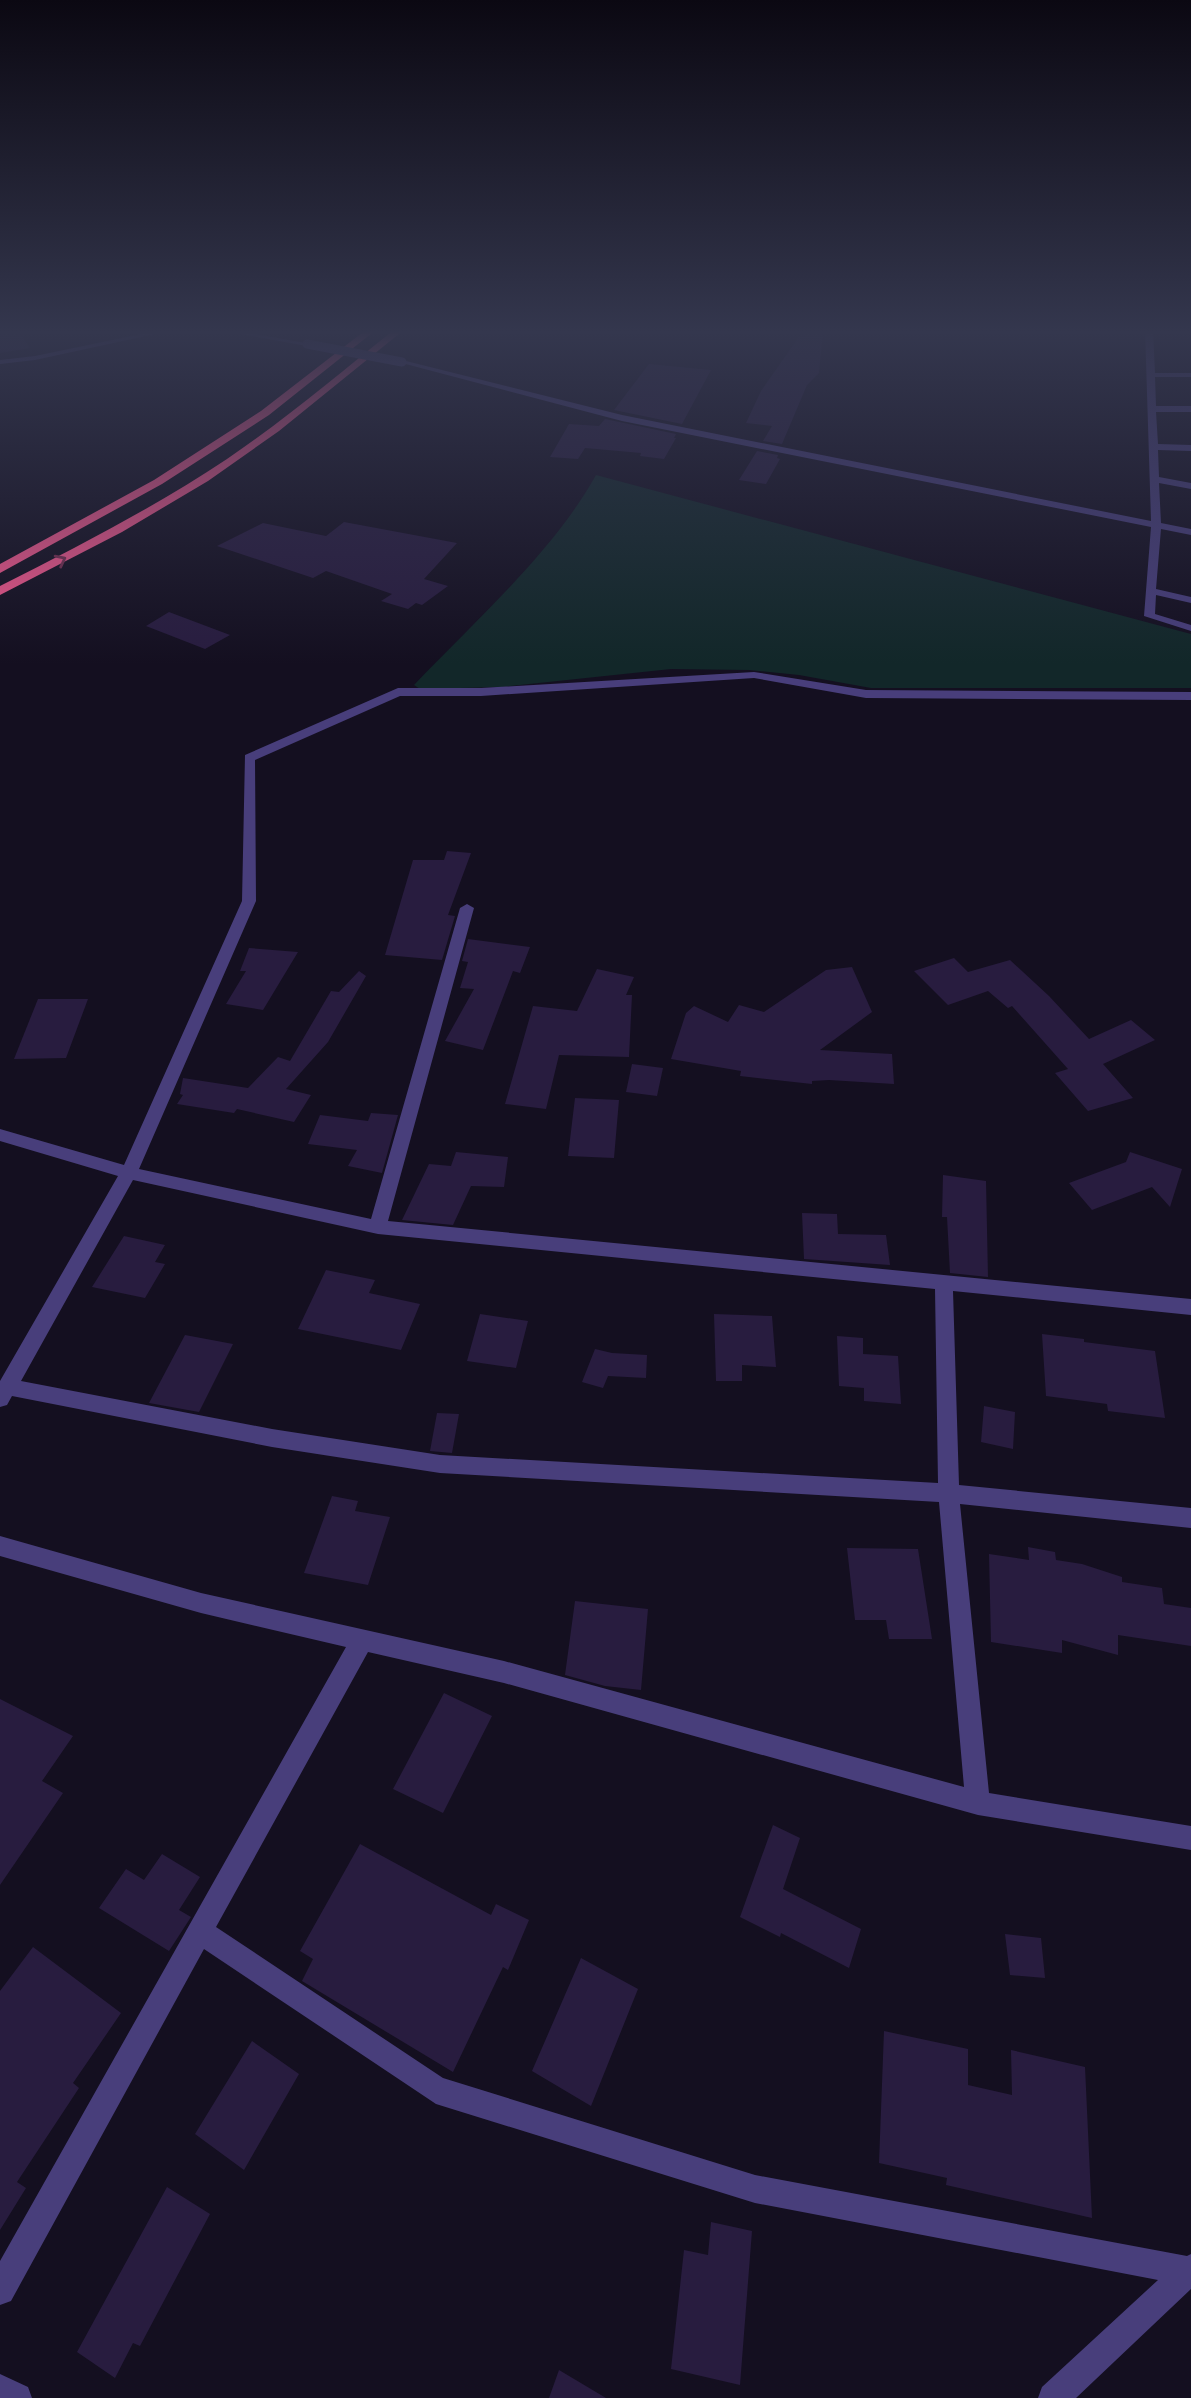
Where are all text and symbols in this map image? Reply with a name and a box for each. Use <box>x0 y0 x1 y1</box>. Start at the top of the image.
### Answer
one-way arrow <box>54 554 66 568</box>

